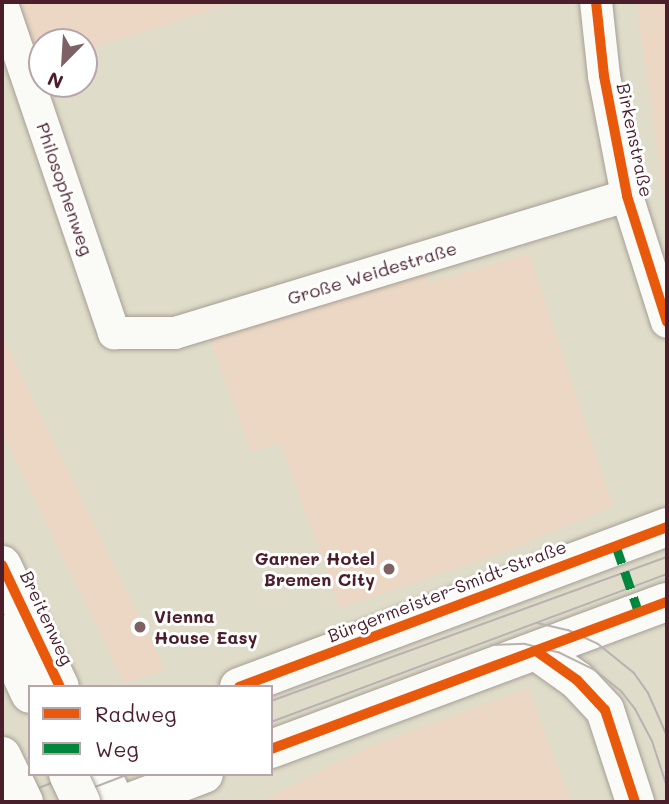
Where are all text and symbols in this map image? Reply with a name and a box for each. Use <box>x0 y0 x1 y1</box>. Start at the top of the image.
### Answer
north arrow <box>28 28 98 98</box>
text: N <box>43 66 67 95</box>
street label: Birkenstraße <box>612 81 658 199</box>
street label: Philosophenweg <box>32 120 98 258</box>
street label: Große Weidestraße <box>285 237 459 309</box>
street label: Bürgermeister-Smidt-Straße <box>325 535 569 647</box>
place label: Garner Hotel Bremen City <box>255 548 375 590</box>
marker: Garner Hotel Bremen City <box>381 561 397 577</box>
street label: Breitenweg <box>16 567 78 669</box>
place label: Vienna House Easy <box>154 606 257 648</box>
marker: Vienna House Easy <box>132 619 148 635</box>
legend <box>28 685 273 776</box>
text: Radweg <box>95 700 176 727</box>
text: Weg <box>95 735 139 762</box>

